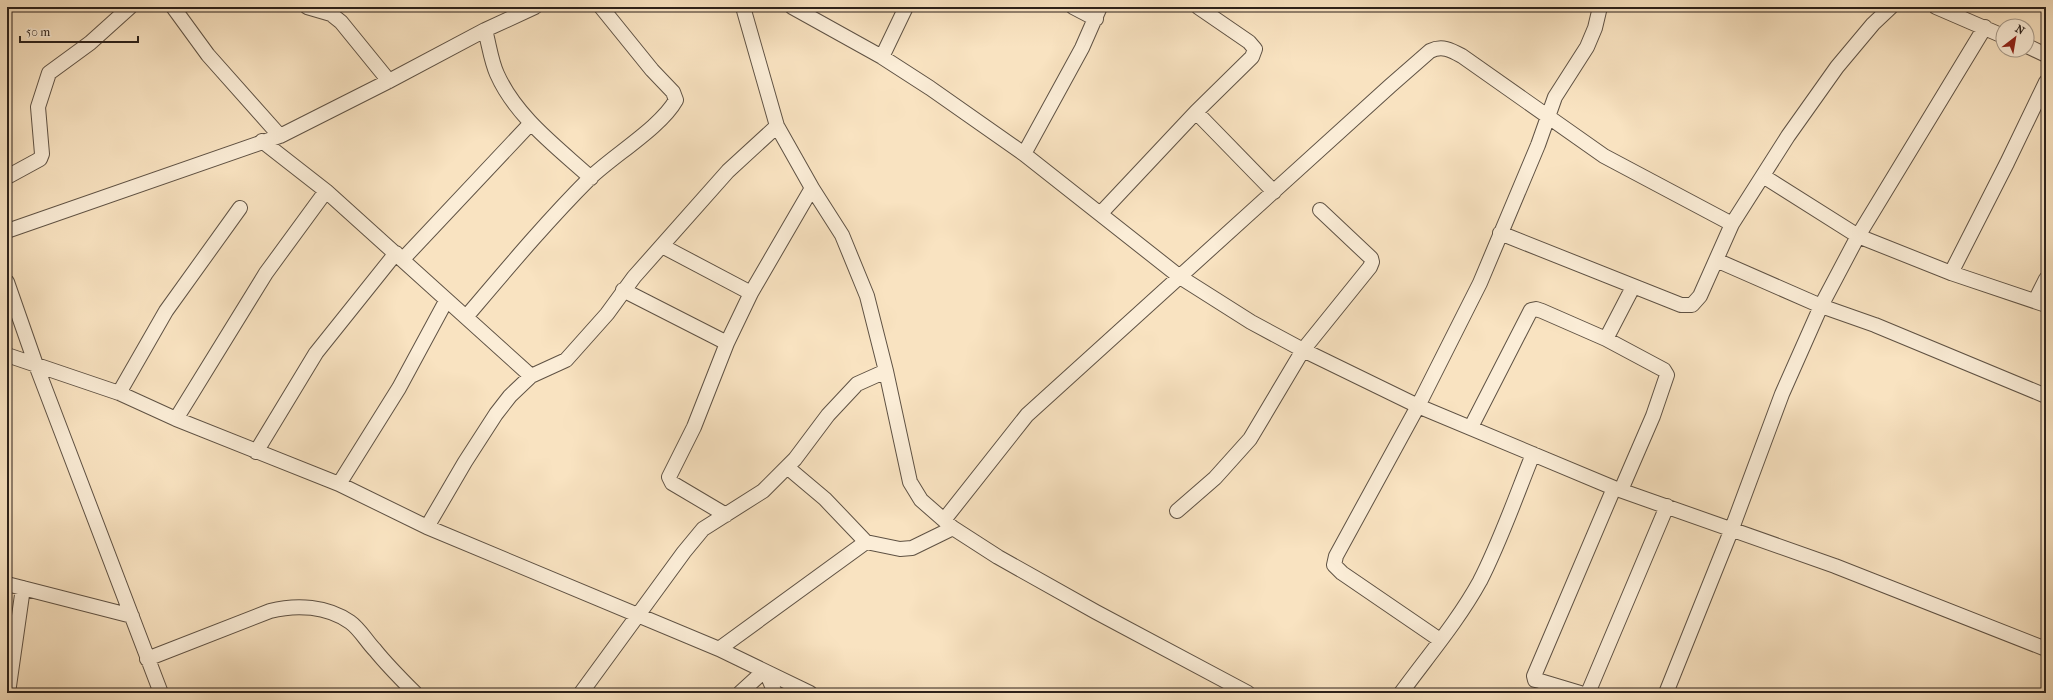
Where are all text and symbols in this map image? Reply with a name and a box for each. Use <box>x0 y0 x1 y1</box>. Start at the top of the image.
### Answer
scale bar <box>20 18 138 44</box>
north arrow <box>1995 18 2035 58</box>
text: N <box>2013 22 2027 38</box>
text: 50 m <box>26 25 50 39</box>

